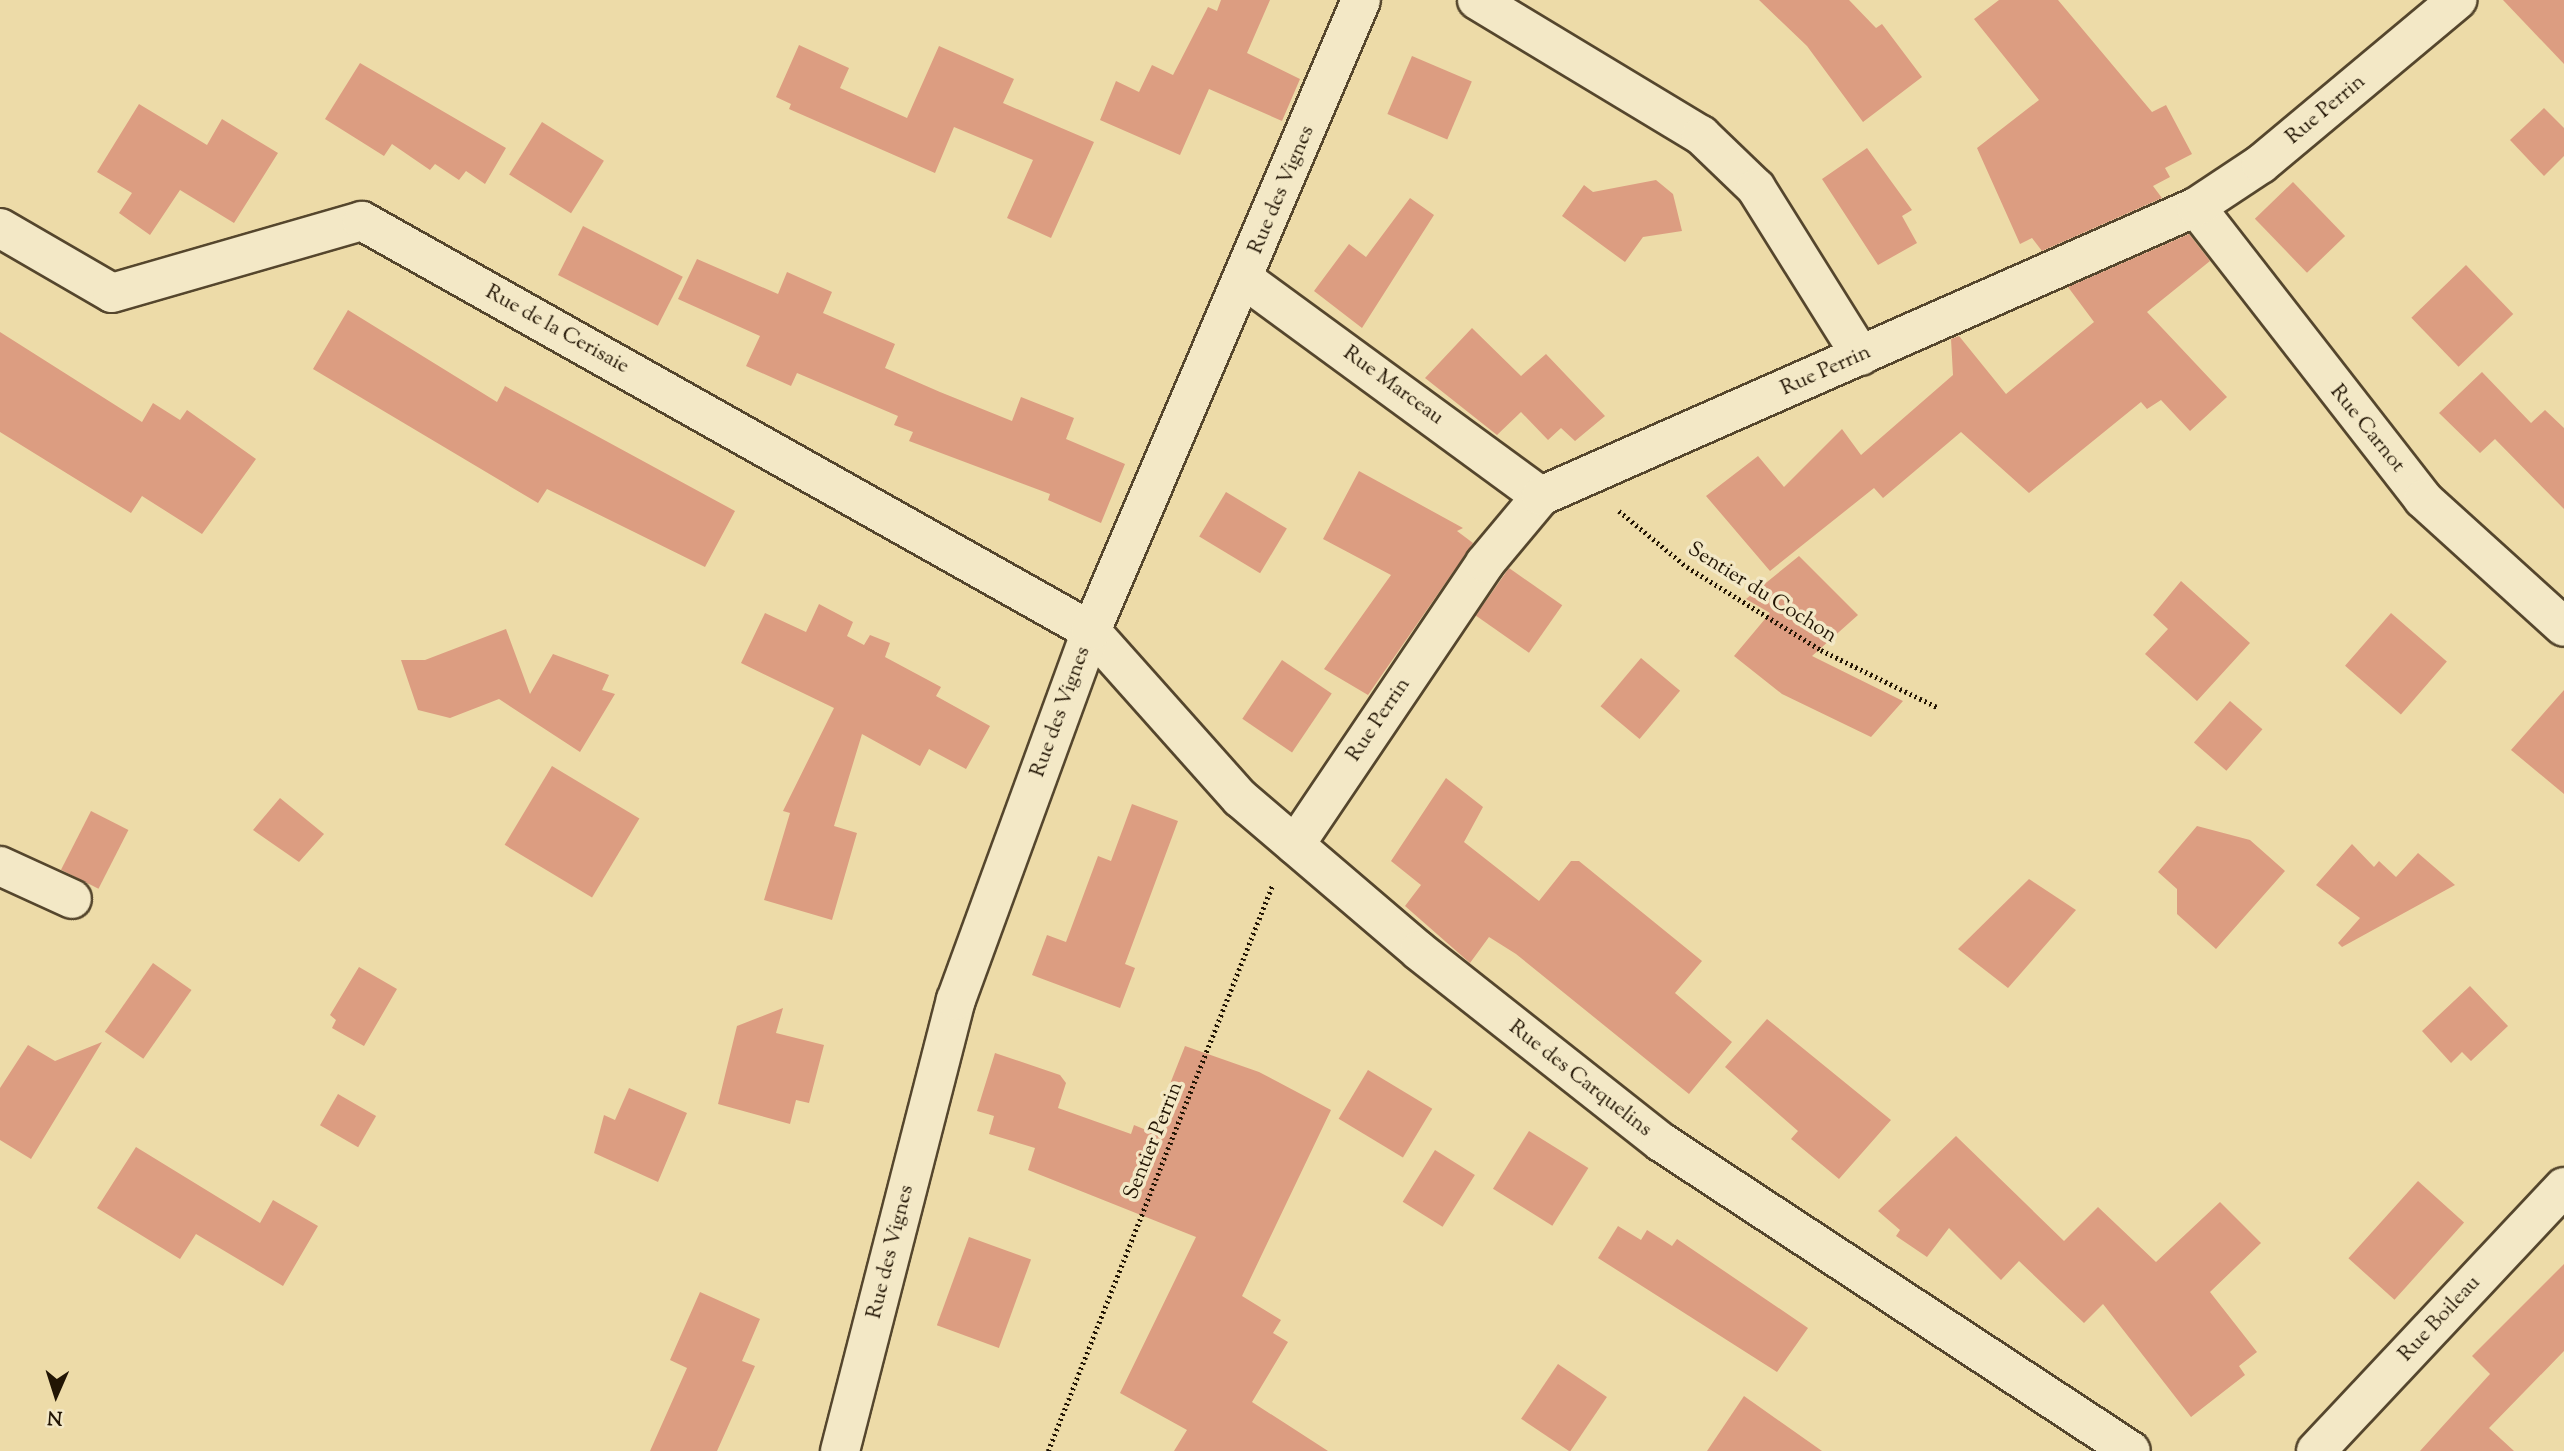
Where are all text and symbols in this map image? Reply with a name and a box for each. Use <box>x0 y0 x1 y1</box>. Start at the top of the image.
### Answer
street label: Rue Perrin <box>2281 70 2371 150</box>
street label: Rue des Vignes <box>1244 122 1320 258</box>
street label: Rue de la Cerisaie <box>481 280 633 380</box>
street label: Rue Perrin <box>1777 340 1875 402</box>
street label: Rue Marceau <box>1338 341 1448 431</box>
street label: Rue Carnot <box>2324 380 2410 478</box>
street label: Sentier du Cochon <box>1683 537 1841 649</box>
street label: Rue des Vignes <box>1026 643 1096 781</box>
street label: Rue Perrin <box>1342 673 1416 767</box>
street label: Rue des Carquelins <box>1503 1015 1657 1143</box>
street label: Sentier Perrin <box>1119 1079 1189 1203</box>
street label: Rue des Vignes <box>862 1182 920 1322</box>
street label: Rue Boileau <box>2394 1271 2486 1367</box>
north arrow <box>21 1360 91 1430</box>
text: N <box>47 1403 63 1430</box>

